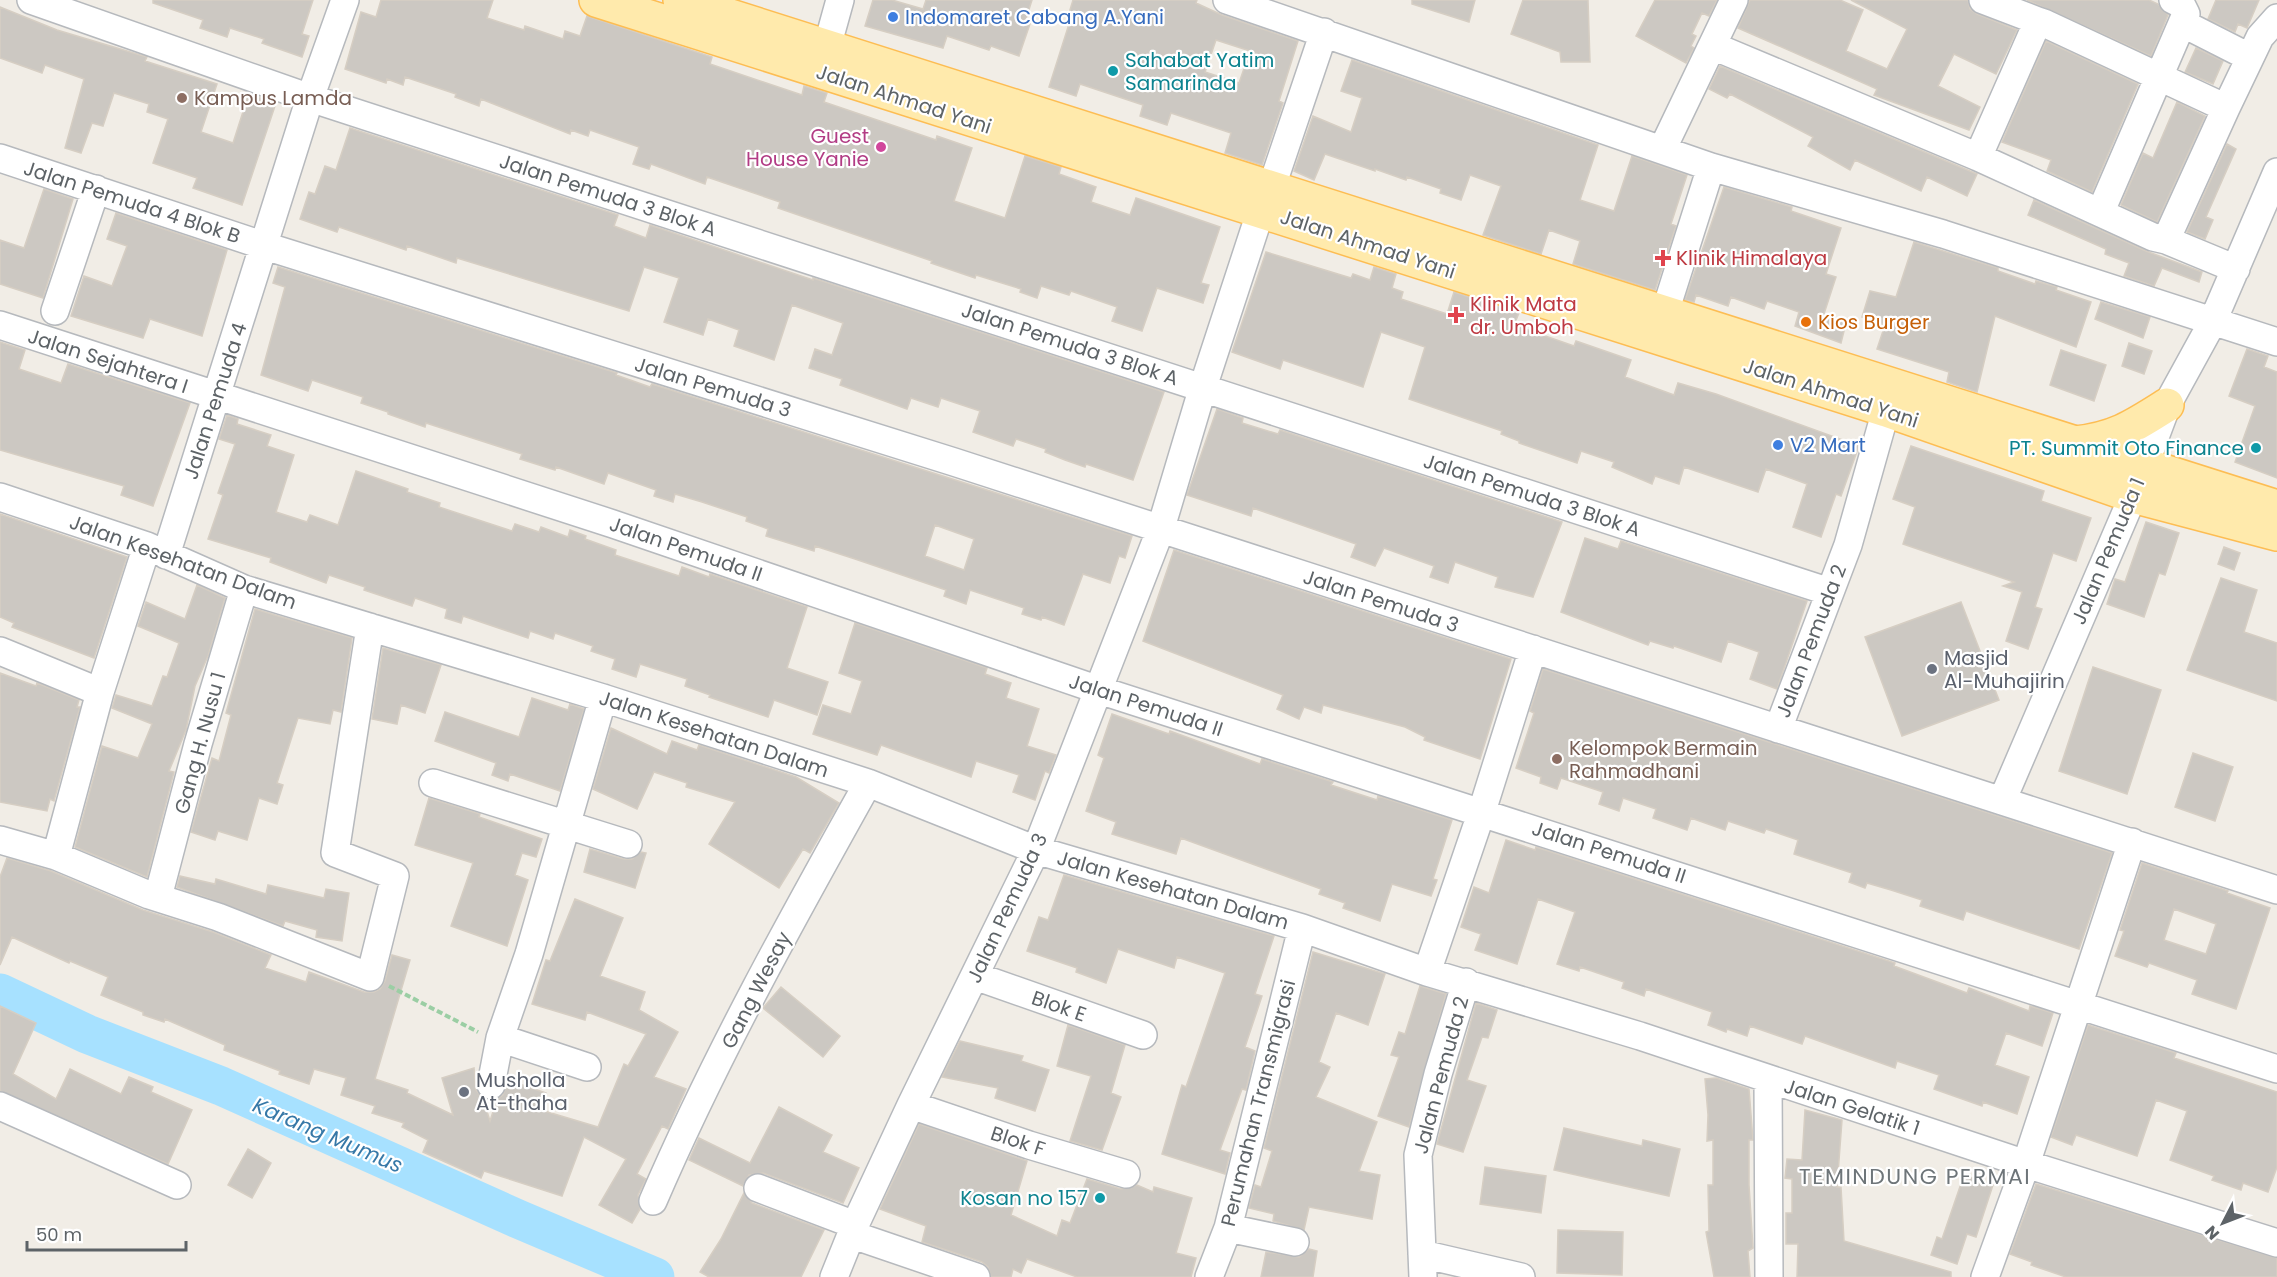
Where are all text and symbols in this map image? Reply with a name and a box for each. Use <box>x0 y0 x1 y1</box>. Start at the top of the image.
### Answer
place label: Indomaret Cabang A.Yani <box>905 3 1164 31</box>
marker: Indomaret Cabang A.Yani <box>886 10 900 24</box>
place label: Sahabat Yatim Samarinda <box>1125 46 1274 97</box>
street label: Jalan Ahmad Yani <box>813 57 995 141</box>
marker: Sahabat Yatim Samarinda <box>1106 64 1120 78</box>
place label: Kampus Lamda <box>194 84 352 112</box>
marker: Kampus Lamda <box>175 91 189 105</box>
place label: Guest House Yanie <box>746 122 869 173</box>
marker: Guest House Yanie <box>874 140 888 154</box>
street label: Jalan Pemuda 3 Blok A <box>496 147 720 243</box>
street label: Jalan Pemuda 4 Blok B <box>20 154 244 250</box>
street label: Jalan Ahmad Yani <box>1277 202 1459 286</box>
place label: Klinik Himalaya <box>1676 244 1827 272</box>
marker: Klinik Himalaya <box>1654 249 1672 267</box>
place label: Klinik Mata dr. Umboh <box>1470 290 1577 341</box>
street label: Jalan Pemuda 3 Blok A <box>958 296 1182 392</box>
marker: Klinik Mata dr. Umboh <box>1447 306 1465 324</box>
place label: Kios Burger <box>1818 308 1929 336</box>
marker: Kios Burger <box>1799 315 1813 329</box>
street label: Jalan Pemuda 4 <box>176 319 254 483</box>
street label: Jalan Sejahtera I <box>24 322 192 400</box>
street label: Jalan Pemuda 3 <box>631 350 795 424</box>
street label: Jalan Ahmad Yani <box>1740 351 1922 435</box>
place label: V2 Mart <box>1790 431 1866 459</box>
place label: PT. Summit Oto Finance <box>2009 434 2244 462</box>
marker: V2 Mart <box>1771 438 1785 452</box>
marker: PT. Summit Oto Finance <box>2249 441 2263 455</box>
street label: Jalan Pemuda 3 Blok A <box>1420 447 1644 543</box>
street label: Jalan Pemuda 1 <box>2064 473 2152 629</box>
street label: Jalan Kesehatan Dalam <box>65 508 301 616</box>
street label: Jalan Pemuda II <box>606 510 766 588</box>
street label: Jalan Pemuda 2 <box>1769 560 1853 722</box>
street label: Jalan Pemuda 3 <box>1300 563 1462 639</box>
place label: Masjid Al-Muhajirin <box>1944 644 2065 695</box>
marker: Masjid Al-Muhajirin <box>1925 662 1939 676</box>
street label: Jalan Pemuda II <box>1065 667 1227 743</box>
street label: Gang H. Nusu 1 <box>168 669 232 817</box>
street label: Jalan Kesehatan Dalam <box>596 684 832 784</box>
place label: Kelompok Bermain Rahmadhani <box>1569 734 1758 785</box>
marker: Kelompok Bermain Rahmadhani <box>1550 752 1564 766</box>
street label: Jalan Pemuda II <box>1528 814 1690 890</box>
street label: Jalan Pemuda 3 <box>960 829 1054 987</box>
street label: Jalan Kesehatan Dalam <box>1054 843 1292 937</box>
street label: Gang Wesay <box>714 927 798 1053</box>
street label: Perumahan Transmigrasi <box>1214 977 1302 1229</box>
street label: Blok E <box>1028 984 1090 1028</box>
street label: Jalan Pemuda 2 <box>1407 993 1475 1157</box>
place label: Musholla At-thaha <box>476 1066 568 1117</box>
street label: Jalan Gelatik 1 <box>1780 1072 1924 1142</box>
marker: Musholla At-thaha <box>457 1085 471 1099</box>
water label: Karang Mumus <box>249 1090 407 1180</box>
street label: Blok F <box>987 1119 1049 1163</box>
district label: TEMINDUNG PERMAI <box>1799 1161 2031 1192</box>
place label: Kosan no 157 <box>960 1184 1088 1212</box>
marker: Kosan no 157 <box>1093 1191 1107 1205</box>
north arrow <box>2193 1193 2253 1253</box>
scale bar <box>27 1214 186 1252</box>
text: N <box>2200 1221 2225 1245</box>
text: 50 m <box>36 1222 82 1247</box>

